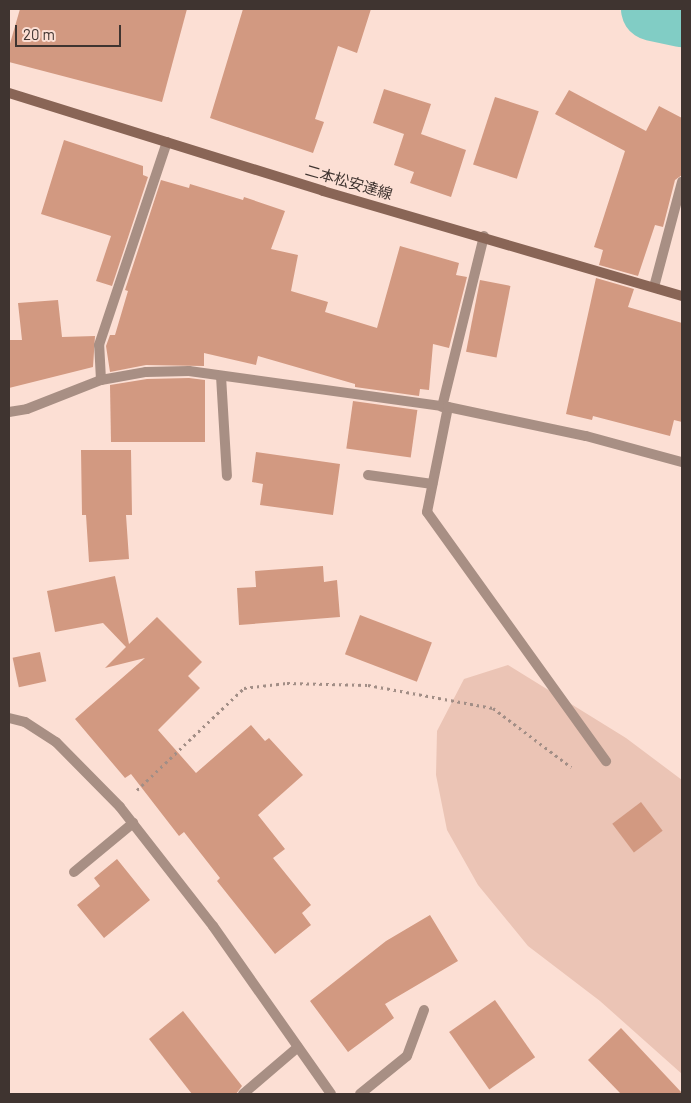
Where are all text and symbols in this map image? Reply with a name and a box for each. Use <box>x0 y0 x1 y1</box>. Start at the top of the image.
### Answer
scale bar <box>18 15 124 47</box>
text: 20 m <box>23 25 55 43</box>
street label: 二本松安達線 <box>303 161 395 203</box>

